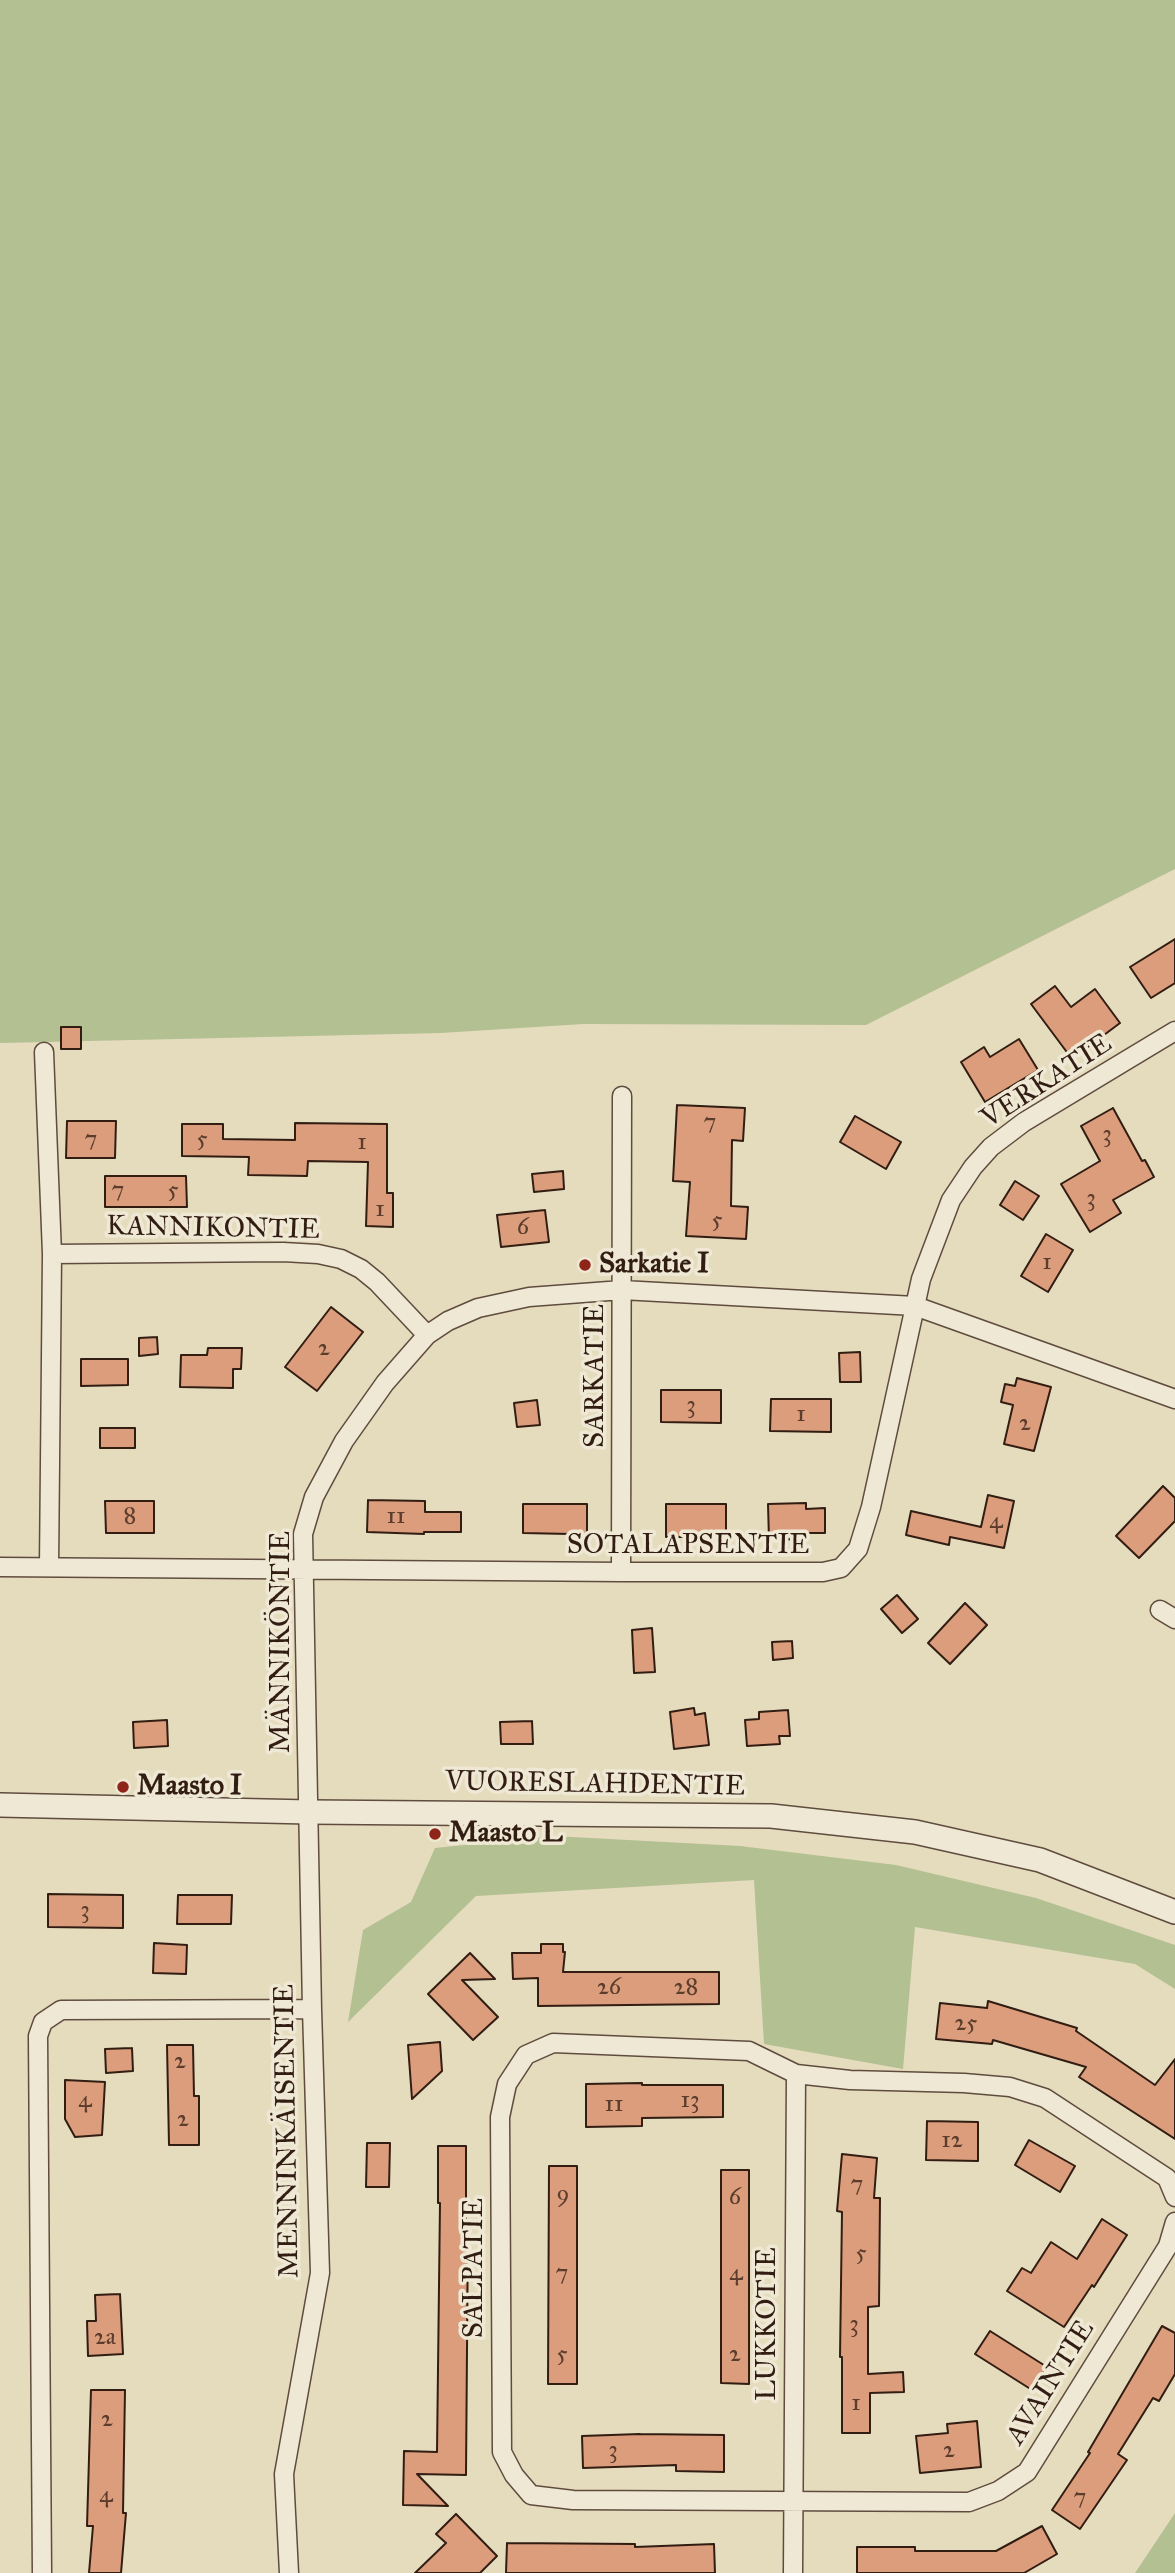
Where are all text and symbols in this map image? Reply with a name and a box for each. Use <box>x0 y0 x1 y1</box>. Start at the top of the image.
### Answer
street label: VERKATIE <box>976 1027 1118 1137</box>
house number: 7 <box>704 1109 716 1137</box>
house number: 3 <box>1102 1121 1112 1149</box>
house number: 7 <box>85 1126 97 1154</box>
house number: 5 <box>196 1126 208 1154</box>
house number: 1 <box>357 1129 367 1157</box>
house number: 7 <box>112 1177 124 1205</box>
house number: 5 <box>167 1177 179 1205</box>
house number: 3 <box>1086 1185 1096 1213</box>
house number: 1 <box>375 1196 385 1224</box>
house number: 5 <box>711 1207 723 1235</box>
street label: KANNIKONTIE <box>106 1210 320 1248</box>
house number: 6 <box>517 1214 529 1242</box>
place label: Sarkatie I <box>599 1248 709 1282</box>
house number: 1 <box>1042 1249 1052 1277</box>
marker: Sarkatie I <box>577 1257 593 1273</box>
street label: SARKATIE <box>579 1304 613 1448</box>
house number: 2 <box>318 1335 330 1363</box>
house number: 3 <box>686 1392 696 1420</box>
house number: 1 <box>796 1401 806 1429</box>
house number: 2 <box>1019 1410 1031 1438</box>
house number: 8 <box>124 1503 136 1531</box>
house number: 11 <box>387 1503 405 1531</box>
house number: 4 <box>989 1508 1003 1536</box>
street label: SOTALAPSENTIE <box>567 1529 809 1563</box>
street label: MÄNNIKÖNTIE <box>265 1531 299 1753</box>
street label: VUORESLAHDENTIE <box>445 1766 745 1804</box>
place label: Maasto I <box>137 1770 242 1804</box>
marker: Maasto I <box>115 1779 131 1795</box>
place label: Maasto L <box>449 1817 563 1851</box>
marker: Maasto L <box>427 1826 443 1842</box>
house number: 3 <box>80 1897 90 1925</box>
house number: 26 <box>597 1974 621 2002</box>
house number: 28 <box>674 1974 698 2002</box>
street label: MENNINKÄISENTIE <box>269 1984 307 2278</box>
house number: 25 <box>955 2010 977 2038</box>
house number: 2 <box>174 2048 186 2076</box>
house number: 4 <box>78 2087 92 2115</box>
house number: 13 <box>680 2087 700 2115</box>
house number: 11 <box>605 2091 623 2119</box>
house number: 2 <box>177 2106 189 2134</box>
house number: 12 <box>941 2127 963 2155</box>
house number: 7 <box>851 2171 863 2199</box>
house number: 9 <box>557 2181 569 2209</box>
house number: 6 <box>729 2184 741 2212</box>
street label: SALPATIE <box>458 2198 492 2338</box>
house number: 5 <box>855 2240 867 2268</box>
street label: LUKKOTIE <box>751 2247 785 2401</box>
house number: 7 <box>556 2260 568 2288</box>
house number: 4 <box>729 2260 743 2288</box>
house number: 3 <box>849 2311 859 2339</box>
street label: AVAINTIE <box>1000 2315 1102 2451</box>
house number: 2a <box>94 2324 116 2352</box>
house number: 5 <box>556 2341 568 2369</box>
house number: 2 <box>729 2341 741 2369</box>
house number: 1 <box>851 2390 861 2418</box>
house number: 2 <box>101 2406 113 2434</box>
house number: 3 <box>608 2437 618 2465</box>
house number: 2 <box>943 2437 955 2465</box>
house number: 4 <box>99 2482 113 2510</box>
house number: 7 <box>1074 2484 1086 2512</box>

